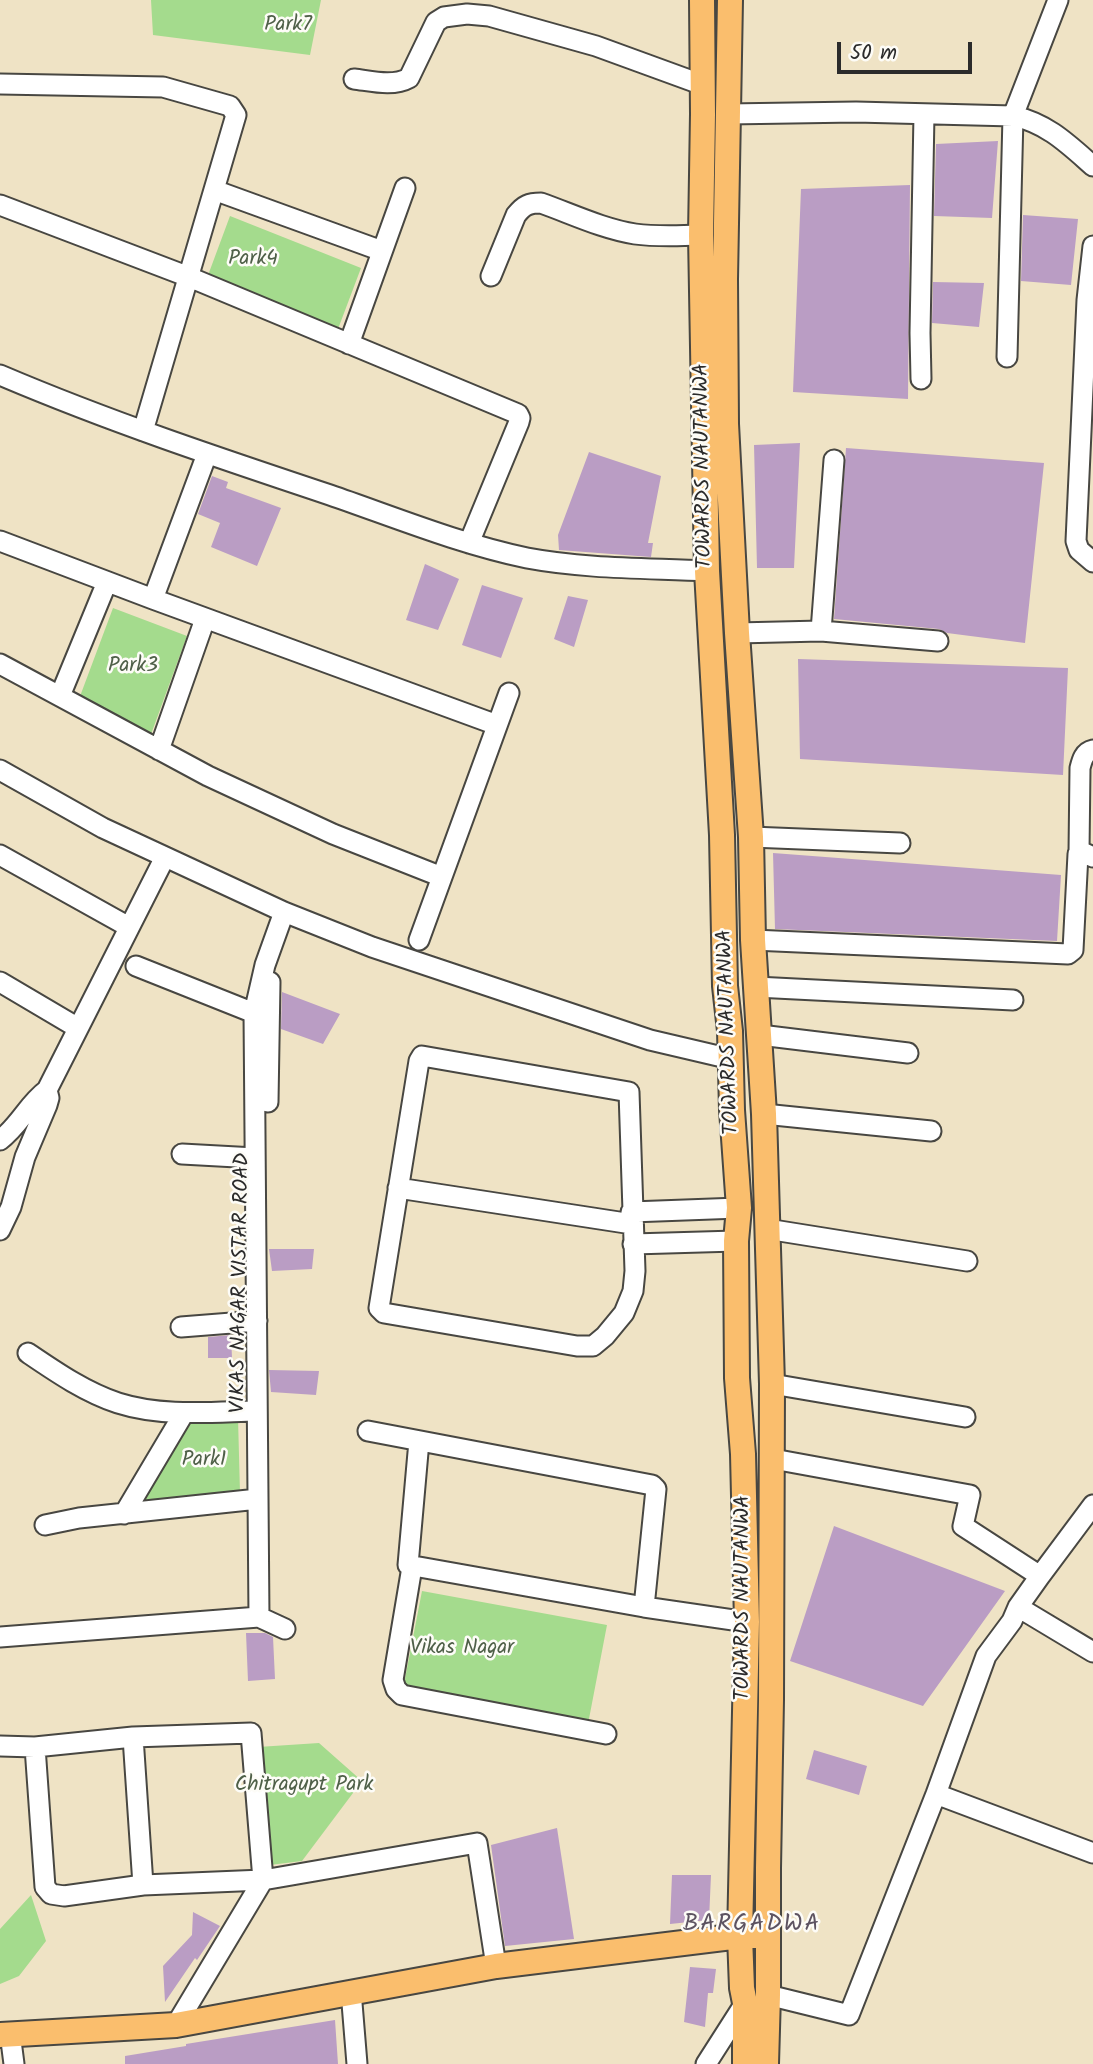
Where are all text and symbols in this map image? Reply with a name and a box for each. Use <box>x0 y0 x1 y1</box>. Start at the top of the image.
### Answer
park label: Park7 <box>264 13 312 39</box>
scale bar <box>841 28 976 72</box>
text: 50 m <box>850 37 897 70</box>
park label: Park4 <box>228 247 278 273</box>
street label: TOWARDS NAUTANWA <box>691 363 719 569</box>
park label: Park3 <box>108 654 158 680</box>
street label: TOWARDS NAUTANWA <box>714 929 746 1135</box>
street label: VIKAS NAGAR VISTAR ROAD <box>227 1152 257 1414</box>
park label: Park1 <box>182 1448 226 1474</box>
street label: TOWARDS NAUTANWA <box>731 1495 757 1701</box>
park label: Vikas Nagar <box>410 1636 514 1662</box>
park label: Chitragupt Park <box>235 1773 373 1799</box>
district label: BARGADWA <box>684 1912 820 1940</box>

